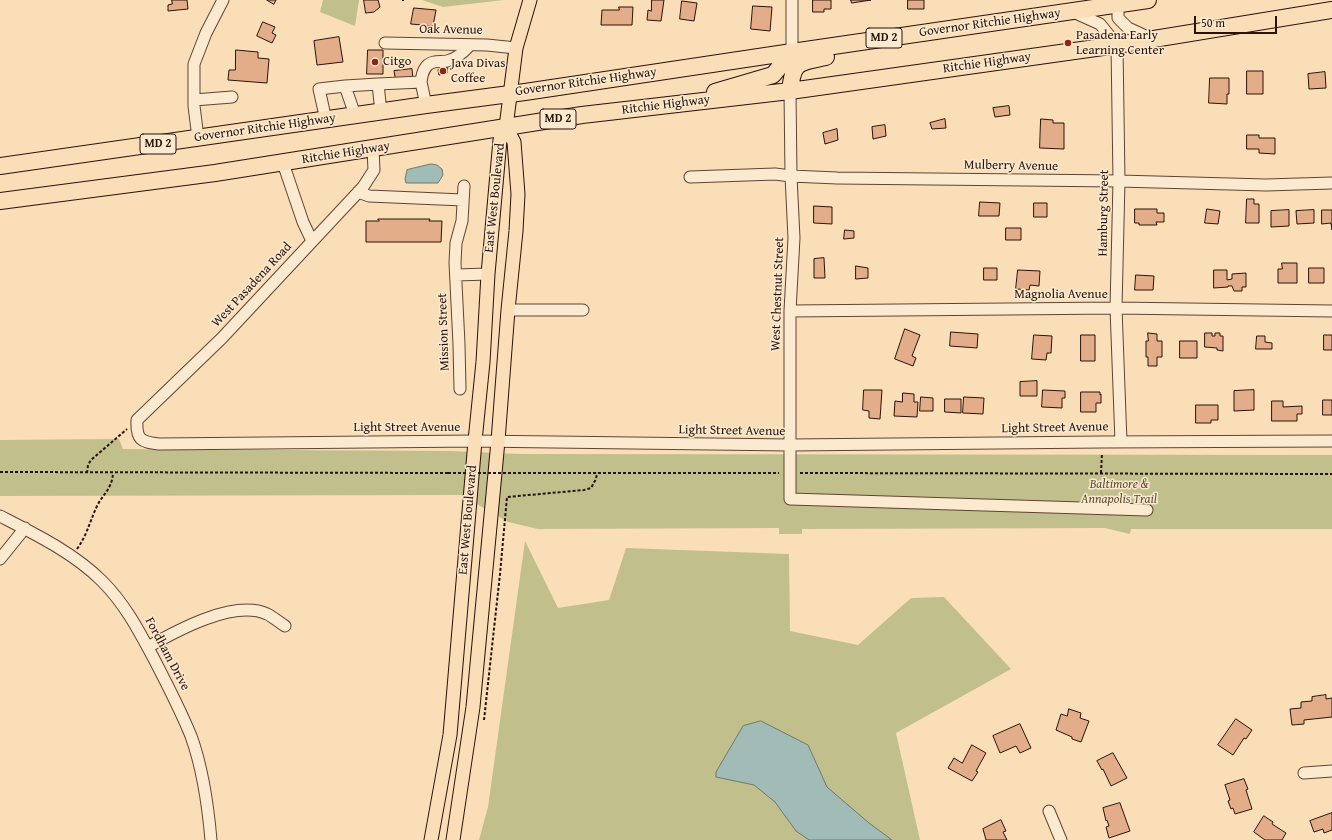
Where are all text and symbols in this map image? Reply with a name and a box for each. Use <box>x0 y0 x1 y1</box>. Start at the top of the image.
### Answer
street label: Governor Ritchie Highway <box>918 5 1062 41</box>
scale bar <box>1196 8 1279 34</box>
text: 50 m <box>1201 14 1225 31</box>
street label: Oak Avenue <box>419 22 483 38</box>
road number: MD 2 <box>866 28 902 48</box>
place label: Pasadena Early Learning Center <box>1076 28 1164 59</box>
marker: Pasadena Early Learning Center <box>1063 38 1073 48</box>
street label: Ritchie Highway <box>942 49 1032 77</box>
place label: Citgo <box>383 54 411 70</box>
place label: Java Divas Coffee <box>451 56 505 87</box>
marker: Citgo <box>370 57 380 67</box>
street label: Governor Ritchie Highway <box>514 64 658 100</box>
marker: Java Divas Coffee <box>438 66 448 76</box>
street label: Ritchie Highway <box>621 92 711 118</box>
road number: MD 2 <box>540 109 576 129</box>
street label: Governor Ritchie Highway <box>193 110 337 146</box>
road number: MD 2 <box>140 134 176 154</box>
street label: Ritchie Highway <box>301 138 391 168</box>
street label: East West Boulevard <box>481 143 509 253</box>
street label: Mulberry Avenue <box>964 157 1058 175</box>
street label: Hamburg Street <box>1095 170 1113 256</box>
street label: West Chestnut Street <box>768 237 788 351</box>
street label: West Pasadena Road <box>209 239 295 331</box>
street label: Magnolia Avenue <box>1014 287 1108 303</box>
street label: Mission Street <box>435 293 453 371</box>
street label: Light Street Avenue <box>1001 419 1109 437</box>
street label: Light Street Avenue <box>354 420 460 436</box>
street label: Light Street Avenue <box>678 422 786 440</box>
street label: East West Boulevard <box>455 465 481 575</box>
park label: Baltimore & Annapolis Trail <box>1081 477 1157 508</box>
street label: Fordham Drive <box>141 615 193 693</box>

